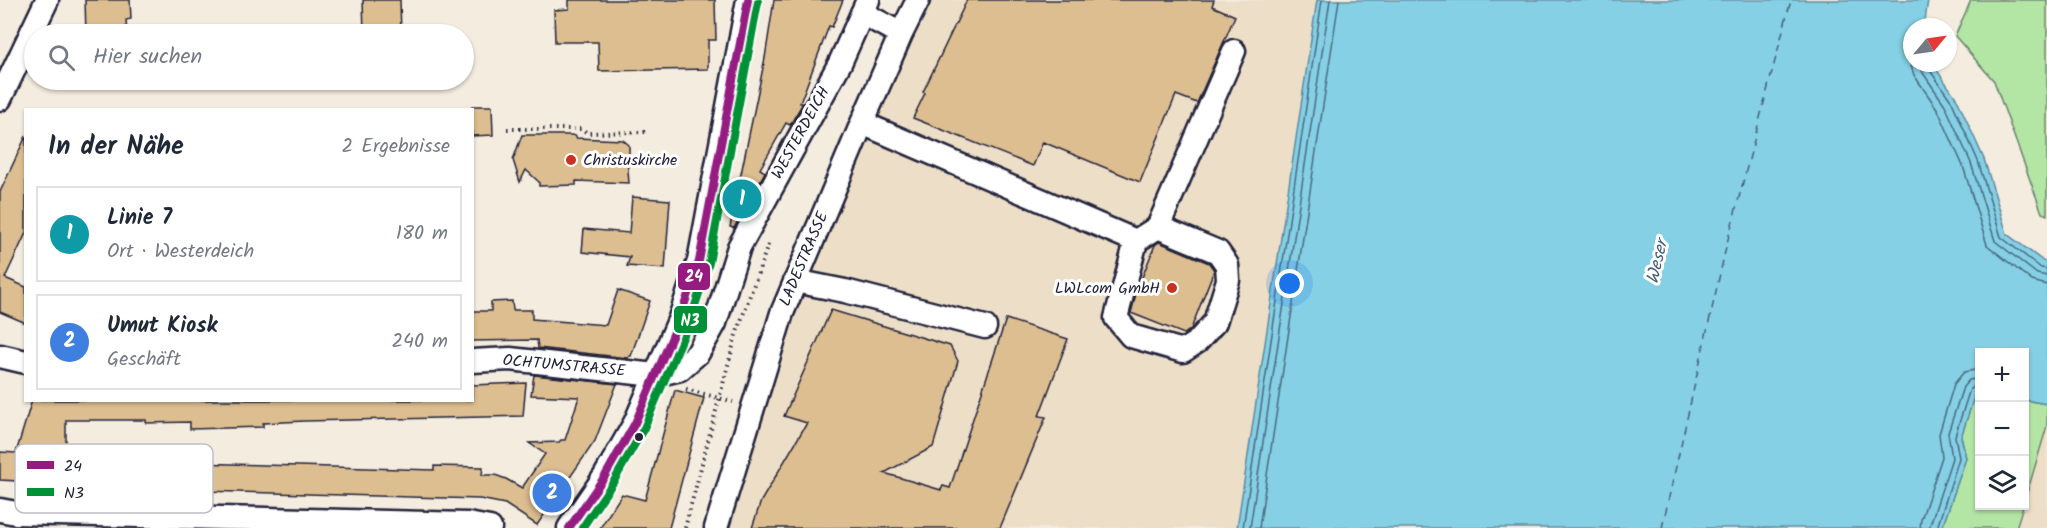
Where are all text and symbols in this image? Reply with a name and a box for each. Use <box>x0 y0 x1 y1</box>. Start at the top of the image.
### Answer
north arrow <box>1903 18 1957 72</box>
search box <box>24 24 474 90</box>
text: Hier suchen <box>93 40 202 75</box>
icon: search <box>45 41 78 74</box>
street label: WESTERDEICH <box>765 82 837 184</box>
text: In der Nähe <box>48 126 184 168</box>
text: 2 Ergebnisse <box>342 131 450 163</box>
place label: Christuskirche <box>583 148 677 173</box>
marker: Christuskirche <box>564 153 578 167</box>
pin: 1 <box>722 176 762 222</box>
text: Linie 7 <box>107 201 172 236</box>
street label: LADESTRASSE <box>773 207 835 310</box>
text: 1 <box>66 218 73 250</box>
text: 180 m <box>396 218 448 250</box>
water label: Weser <box>1639 233 1678 287</box>
text: Ort · Westerdeich <box>107 236 254 268</box>
line badge: 24 <box>677 262 711 291</box>
text: 24 <box>685 265 703 290</box>
your location <box>1275 269 1304 298</box>
place label: LWLcom GmbH <box>1055 276 1160 301</box>
marker: LWLcom GmbH <box>1165 281 1179 295</box>
line badge: N3 <box>673 305 708 334</box>
text: Umut Kiosk <box>107 309 217 344</box>
text: N3 <box>681 309 700 334</box>
text: 2 <box>64 326 75 358</box>
text: 240 m <box>391 326 448 358</box>
text: Geschäft <box>107 344 181 376</box>
street label: OCHTUMSTRASSE <box>501 348 627 384</box>
map controls <box>1975 348 2029 510</box>
button: + <box>1975 348 2029 402</box>
button: − <box>1975 402 2029 456</box>
unlabelled marker <box>633 431 645 443</box>
legend <box>15 444 213 513</box>
text: 24 <box>64 454 82 479</box>
button: layers <box>1975 456 2029 510</box>
pin: 2 <box>532 470 572 516</box>
text: N3 <box>64 481 84 506</box>

